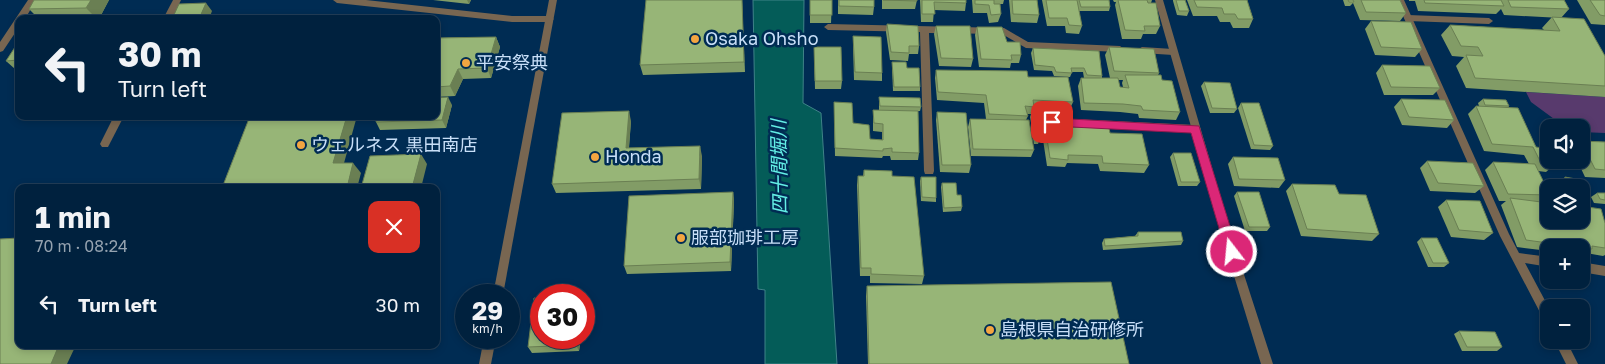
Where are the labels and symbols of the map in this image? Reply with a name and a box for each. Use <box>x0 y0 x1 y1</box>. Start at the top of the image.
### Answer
place label: Osaka Ohsho <box>705 27 819 49</box>
marker: Osaka Ohsho <box>689 33 701 45</box>
place label: 平安祭典 <box>476 51 548 73</box>
marker: 平安祭典 <box>460 57 472 69</box>
pin <box>1031 101 1073 143</box>
water label: 四十間堀川 <box>766 117 791 215</box>
place label: ウェルネス 黒田南店 <box>311 133 478 155</box>
marker: ウェルネス 黒田南店 <box>295 139 307 151</box>
place label: Honda <box>605 145 662 167</box>
marker: Honda <box>589 151 601 163</box>
position arrow <box>1205 225 1257 277</box>
place label: 服部珈琲工房 <box>691 226 799 248</box>
marker: 服部珈琲工房 <box>675 232 687 244</box>
speed limit sign: 30 <box>530 284 595 349</box>
place label: 島根県自治研修所 <box>1000 318 1144 340</box>
marker: 島根県自治研修所 <box>984 324 996 336</box>

